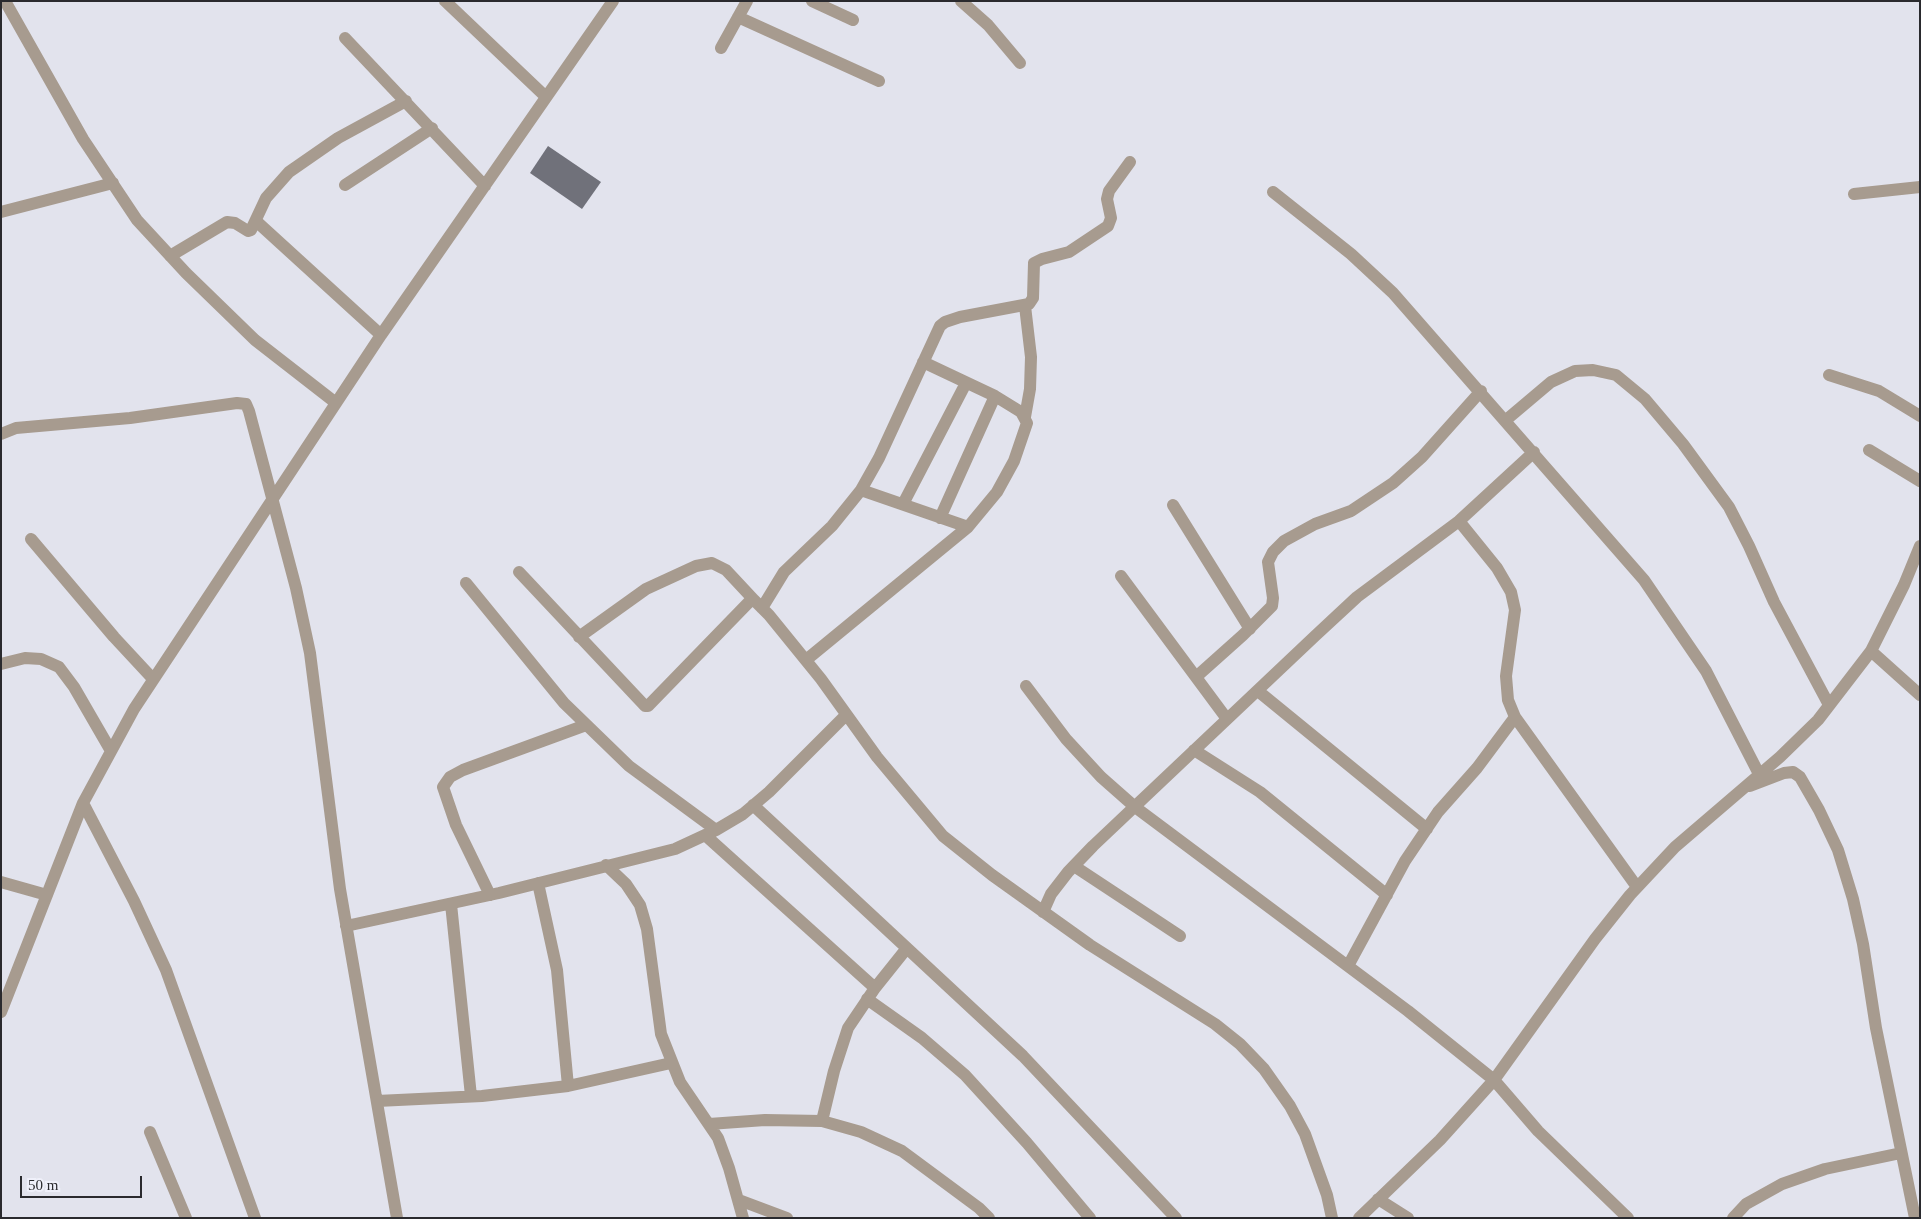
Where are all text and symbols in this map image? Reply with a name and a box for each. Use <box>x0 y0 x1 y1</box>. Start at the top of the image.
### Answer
scale bar <box>22 1166 145 1198</box>
text: 50 m <box>28 1177 58 1193</box>

